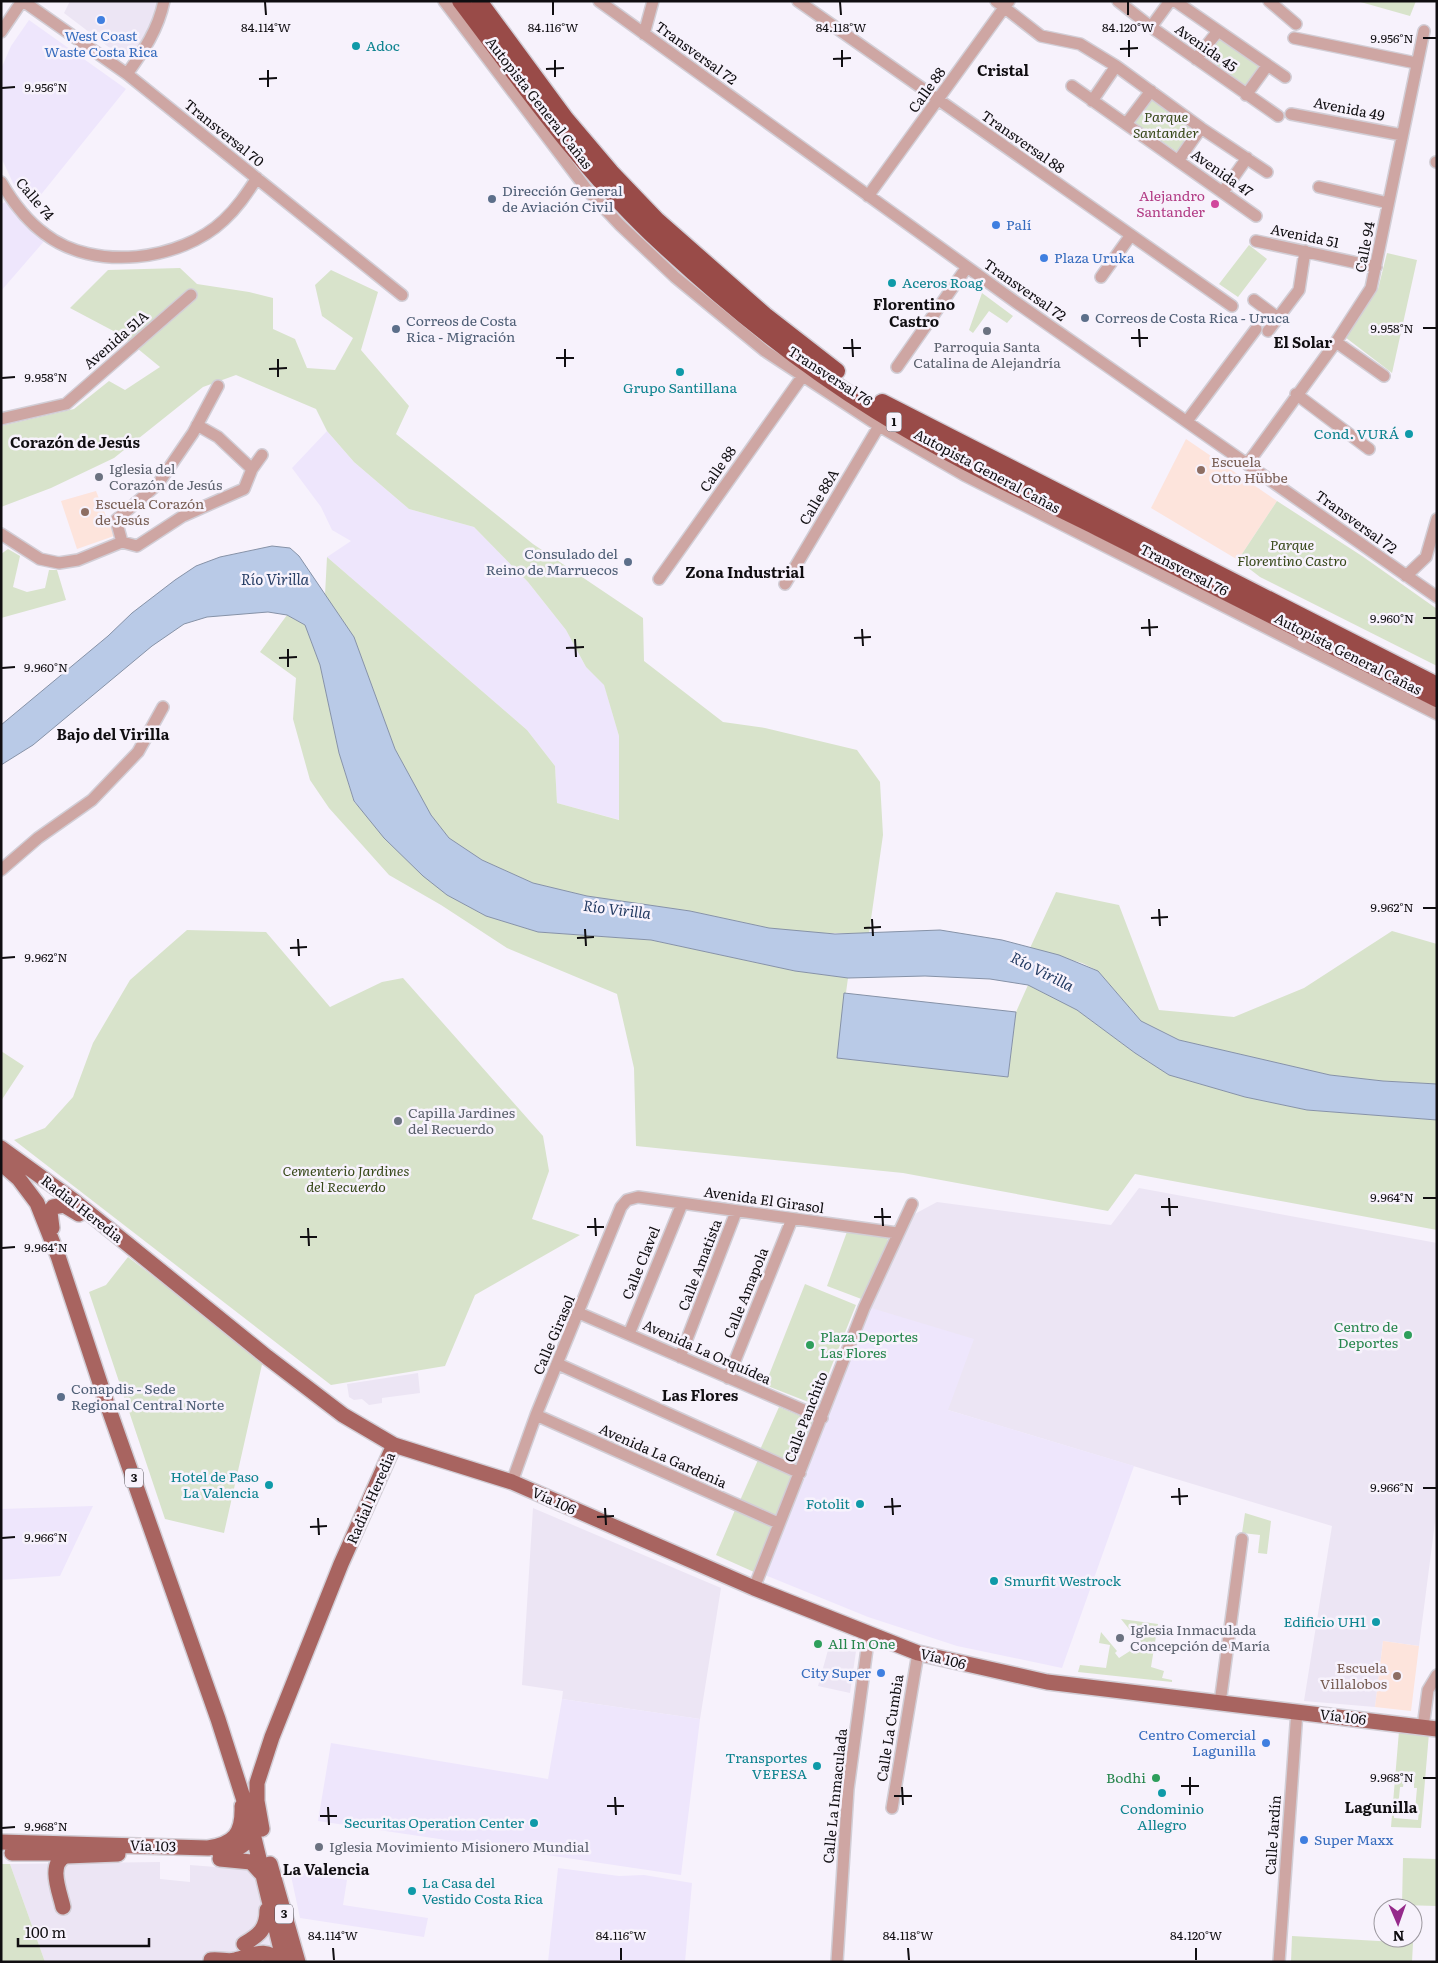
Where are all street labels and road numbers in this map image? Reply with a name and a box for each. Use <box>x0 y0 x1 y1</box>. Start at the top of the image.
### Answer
street label: Transversal 72 <box>652 16 742 89</box>
street label: Avenida 45 <box>1171 18 1242 76</box>
street label: Autopista General Cañas <box>482 32 598 173</box>
street label: Calle 88 <box>903 62 950 116</box>
street label: Avenida 49 <box>1312 91 1386 125</box>
street label: Transversal 70 <box>180 94 269 171</box>
street label: Transversal 88 <box>978 105 1070 178</box>
street label: Avenida 47 <box>1188 144 1257 201</box>
street label: Calle 74 <box>12 173 60 224</box>
street label: Avenida 51 <box>1269 218 1342 252</box>
street label: Calle 94 <box>1349 219 1379 274</box>
street label: Transversal 72 <box>980 253 1071 325</box>
street label: Avenida 51A <box>79 305 153 373</box>
street label: Transversal 76 <box>784 340 877 410</box>
road number: 1 <box>886 412 902 432</box>
street label: Autopista General Cañas <box>911 423 1064 517</box>
street label: Calle 88 <box>694 441 740 495</box>
street label: Calle 88A <box>794 464 843 528</box>
street label: Transversal 72 <box>1312 485 1402 558</box>
street label: Transversal 76 <box>1137 538 1233 600</box>
street label: Autopista General Cañas <box>1271 607 1426 699</box>
street label: Radial Heredia <box>37 1170 128 1247</box>
street label: Avenida El Girasol <box>703 1181 826 1217</box>
street label: Calle Amatista <box>672 1215 726 1313</box>
street label: Calle Clavel <box>616 1223 664 1302</box>
street label: Calle Amapola <box>718 1244 773 1341</box>
street label: Calle Girasol <box>527 1291 579 1378</box>
street label: Avenida La Orquídea <box>640 1314 775 1389</box>
street label: Calle Panchito <box>779 1368 832 1465</box>
street label: Avenida La Gardenia <box>596 1418 731 1492</box>
street label: Radial Heredia <box>341 1448 400 1547</box>
road number: 3 <box>125 1469 143 1488</box>
street label: Vía 106 <box>529 1482 580 1519</box>
street label: Vía 106 <box>918 1643 969 1673</box>
street label: Calle La Cumbia <box>871 1672 907 1783</box>
street label: Vía 106 <box>1319 1703 1368 1729</box>
street label: Calle La Inmaculada <box>817 1727 851 1864</box>
street label: Calle Jardín <box>1259 1794 1285 1876</box>
street label: Vía 103 <box>130 1834 177 1856</box>
road number: 3 <box>275 1905 293 1924</box>

